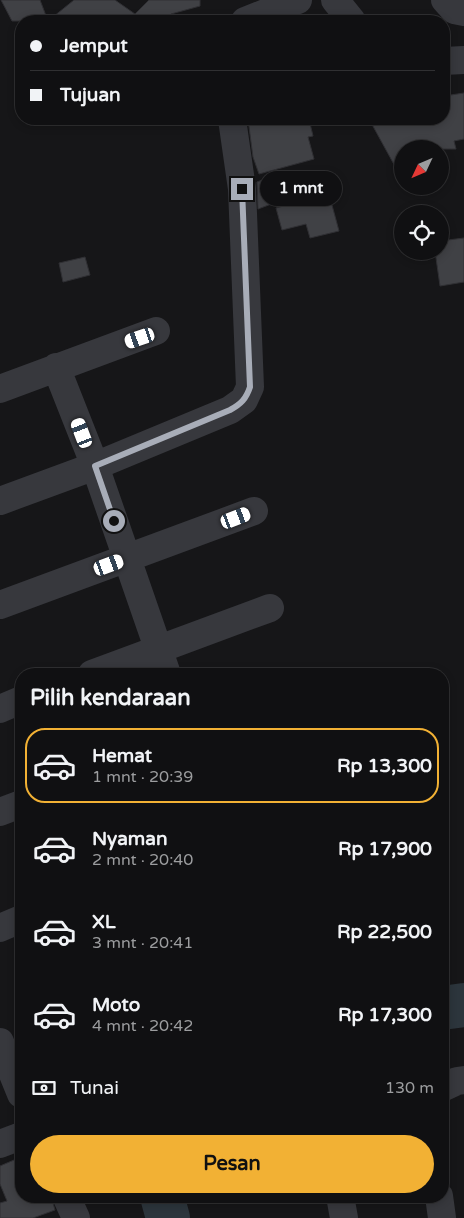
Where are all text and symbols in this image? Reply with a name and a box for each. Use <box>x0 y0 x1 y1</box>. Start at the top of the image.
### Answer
text: Jemput <box>60 35 128 57</box>
text: Tujuan <box>60 84 121 106</box>
north arrow <box>394 140 449 195</box>
map controls <box>394 140 449 260</box>
callout: 1 mnt <box>260 172 342 206</box>
route end <box>231 178 253 200</box>
text: 1 mnt <box>279 178 323 198</box>
button: locate <box>394 205 449 260</box>
car <box>123 326 156 350</box>
car <box>69 416 94 450</box>
car <box>219 506 252 530</box>
route start <box>103 510 125 532</box>
car <box>92 553 125 577</box>
text: Pilih kendaraan <box>30 685 191 711</box>
icon: car <box>32 743 77 788</box>
text: Hemat <box>92 745 152 767</box>
text: Rp 13,300 <box>337 755 432 777</box>
text: 1 mnt · 20:39 <box>92 767 193 787</box>
icon: car <box>32 826 77 871</box>
text: Nyaman <box>92 828 168 850</box>
text: Rp 17,900 <box>338 838 432 860</box>
text: 2 mnt · 20:40 <box>92 850 193 870</box>
icon: car <box>32 909 77 954</box>
text: XL <box>92 911 116 933</box>
text: Rp 22,500 <box>337 921 432 943</box>
text: 3 mnt · 20:41 <box>92 933 193 953</box>
icon: car <box>32 992 77 1037</box>
text: Moto <box>92 994 140 1016</box>
text: Rp 17,300 <box>338 1004 432 1026</box>
text: 4 mnt · 20:42 <box>92 1016 193 1036</box>
icon: cash <box>30 1074 58 1102</box>
text: Tunai <box>70 1077 119 1099</box>
text: 130 m <box>385 1078 434 1098</box>
button: Pesan <box>30 1135 434 1193</box>

